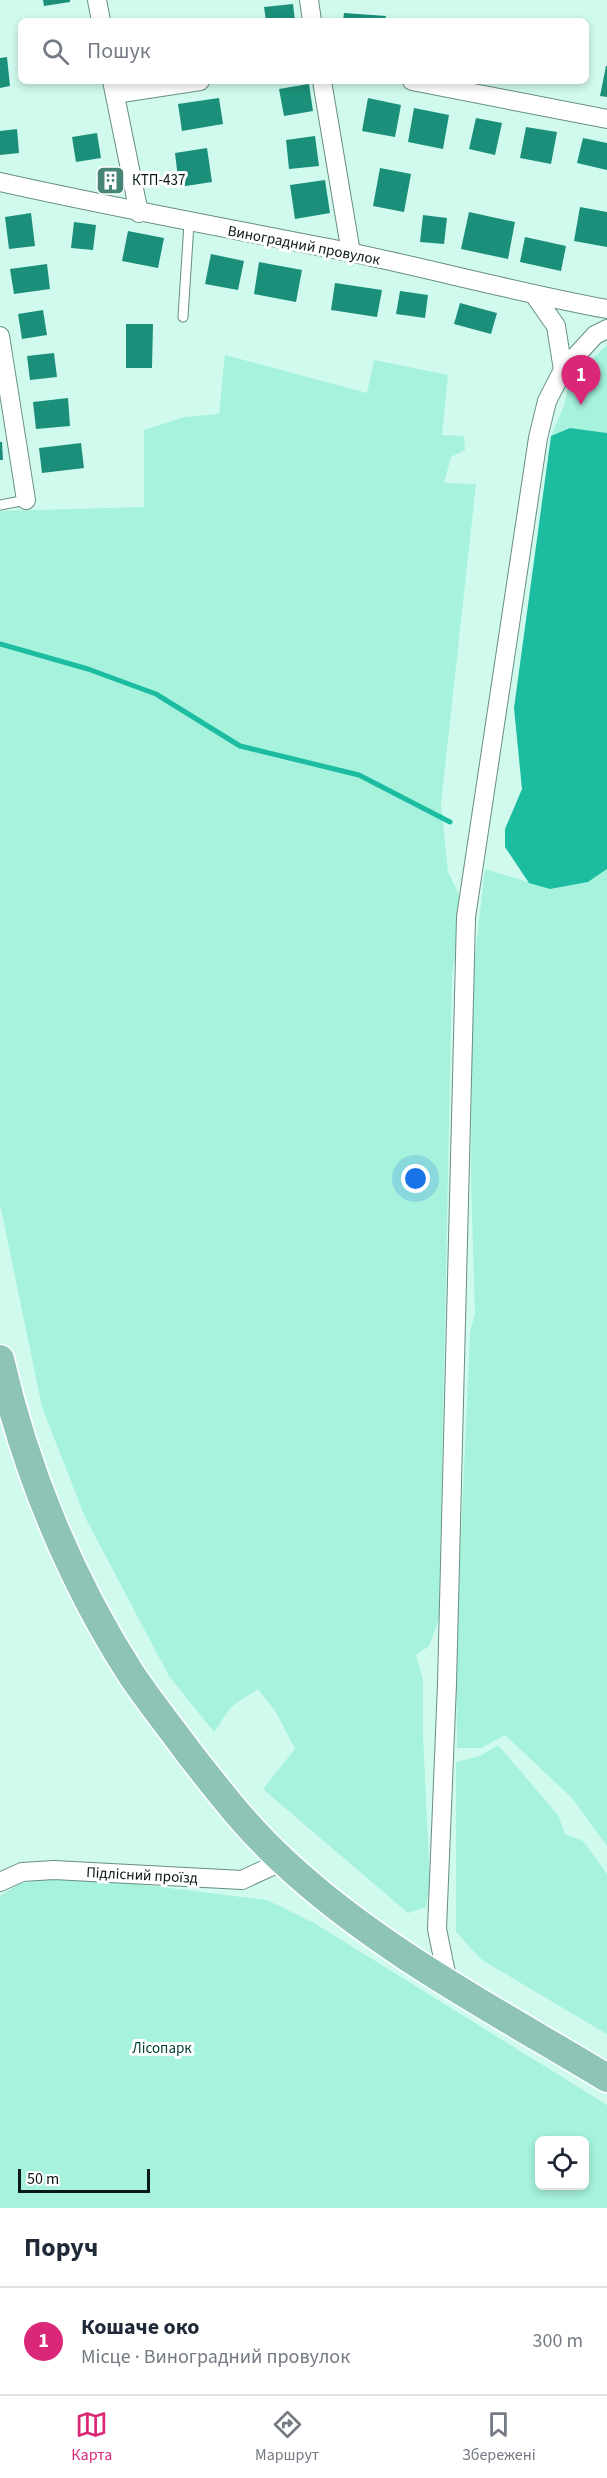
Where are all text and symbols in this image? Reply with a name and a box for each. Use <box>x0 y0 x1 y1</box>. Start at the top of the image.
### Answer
search box <box>18 18 589 84</box>
icon: search <box>39 35 72 68</box>
text: Пошук <box>87 35 151 67</box>
building icon: КТП-437 <box>95 164 127 196</box>
place label: КТП-437 <box>132 170 185 191</box>
street label: Виноградний провулок <box>226 220 382 271</box>
pin: 1 <box>562 356 600 405</box>
your location <box>401 1164 430 1193</box>
street label: Підлісний проїзд <box>86 1862 198 1889</box>
park label: Лісопарк <box>132 2038 192 2059</box>
map controls <box>535 2136 589 2190</box>
button: locate <box>535 2136 589 2190</box>
scale bar <box>18 2166 150 2194</box>
text: 50 m <box>27 2168 59 2190</box>
text: Поруч <box>24 2229 98 2266</box>
text: Кошаче око <box>81 2311 199 2343</box>
text: 1 <box>38 2327 49 2355</box>
text: 300 m <box>533 2327 583 2355</box>
text: Місце · Виноградний провулок <box>81 2343 350 2371</box>
tab: Карта <box>71 2408 112 2466</box>
tab: Маршрут <box>255 2408 319 2466</box>
tab: Збережені <box>462 2408 536 2466</box>

